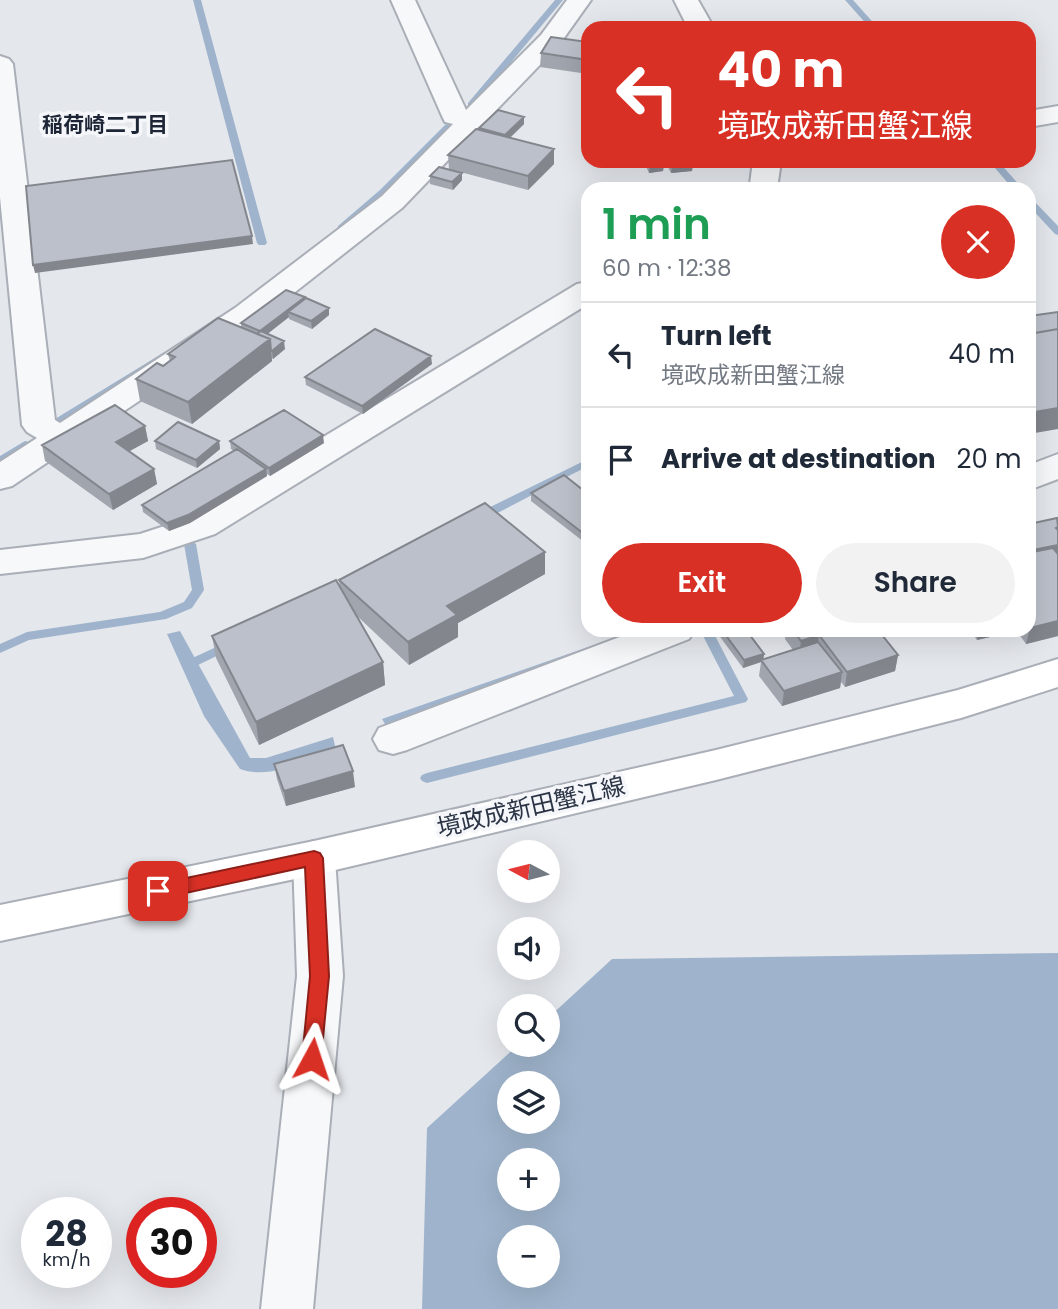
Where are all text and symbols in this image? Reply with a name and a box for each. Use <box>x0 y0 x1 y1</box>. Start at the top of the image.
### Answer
text: 40 m <box>717 36 844 104</box>
icon: left <box>602 49 693 140</box>
text: 境政成新田蟹江線 <box>717 103 973 148</box>
district label: 稲荷崎二丁目 <box>42 110 168 139</box>
text: 1 min <box>602 195 711 254</box>
button: close <box>941 205 1015 279</box>
text: 60 m · 12:38 <box>602 252 732 284</box>
text: Turn left <box>661 318 772 354</box>
icon: left <box>602 336 640 374</box>
text: 40 m <box>949 336 1015 372</box>
text: 境政成新田蟹江線 <box>661 359 845 391</box>
icon: arrive <box>602 441 640 479</box>
text: Arrive at destination <box>661 441 936 477</box>
text: 20 m <box>957 441 1022 477</box>
button: Exit <box>602 543 802 623</box>
button: Share <box>816 543 1015 623</box>
street label: 境政成新田蟹江線 <box>434 769 628 844</box>
north arrow <box>497 840 560 903</box>
map controls <box>497 840 560 1288</box>
pin <box>128 861 188 921</box>
icon: arrive <box>139 872 177 910</box>
button: sound <box>497 917 560 980</box>
button: search <box>497 994 560 1057</box>
position arrow <box>275 1022 349 1096</box>
button: layers <box>497 1071 560 1134</box>
button: + <box>497 1148 560 1211</box>
speed limit sign: 30 <box>126 1197 217 1288</box>
text: 28 <box>45 1209 88 1258</box>
button: − <box>497 1225 560 1288</box>
text: km/h <box>43 1247 90 1272</box>

